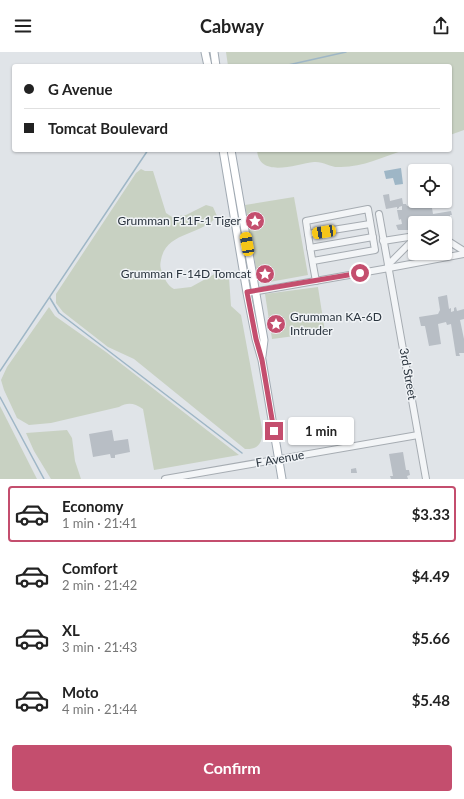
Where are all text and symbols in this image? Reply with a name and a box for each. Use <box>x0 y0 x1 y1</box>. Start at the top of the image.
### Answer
icon: menu <box>12 15 34 37</box>
text: Cabway <box>200 15 264 37</box>
icon: share <box>430 15 452 37</box>
text: G Avenue <box>48 80 112 98</box>
text: Tomcat Boulevard <box>48 119 168 137</box>
map controls <box>408 164 452 260</box>
button: locate <box>408 164 452 208</box>
place icon: Grumman F11F-1 Tiger <box>244 210 266 232</box>
place label: Grumman F11F-1 Tiger <box>118 213 242 228</box>
button: layers <box>408 216 452 260</box>
car <box>311 224 337 240</box>
car <box>239 231 255 257</box>
place icon: Grumman F-14D Tomcat <box>254 263 276 285</box>
route start <box>351 264 369 282</box>
place label: Grumman F-14D Tomcat <box>121 266 252 281</box>
place label: Grumman KA-6D Intruder <box>290 309 382 338</box>
place icon: Grumman KA-6D Intruder <box>265 313 287 335</box>
street label: 3rd Street <box>397 347 421 402</box>
callout: 1 min <box>288 417 354 445</box>
route end <box>265 422 283 440</box>
text: 1 min <box>305 423 337 439</box>
street label: F Avenue <box>255 447 305 470</box>
icon: car <box>14 496 50 532</box>
text: Economy <box>62 497 123 515</box>
text: $3.33 <box>412 505 450 523</box>
text: 1 min · 21:41 <box>62 515 137 531</box>
icon: car <box>14 558 50 594</box>
text: Comfort <box>62 559 118 577</box>
text: $4.49 <box>412 567 450 585</box>
text: 2 min · 21:42 <box>62 577 137 593</box>
icon: car <box>14 620 50 656</box>
text: XL <box>62 621 80 639</box>
text: $5.66 <box>412 629 450 647</box>
text: 3 min · 21:43 <box>62 639 137 655</box>
icon: car <box>14 682 50 718</box>
text: Moto <box>62 683 99 701</box>
text: $5.48 <box>412 691 450 709</box>
text: 4 min · 21:44 <box>62 701 137 717</box>
button: Confirm <box>12 745 452 791</box>

